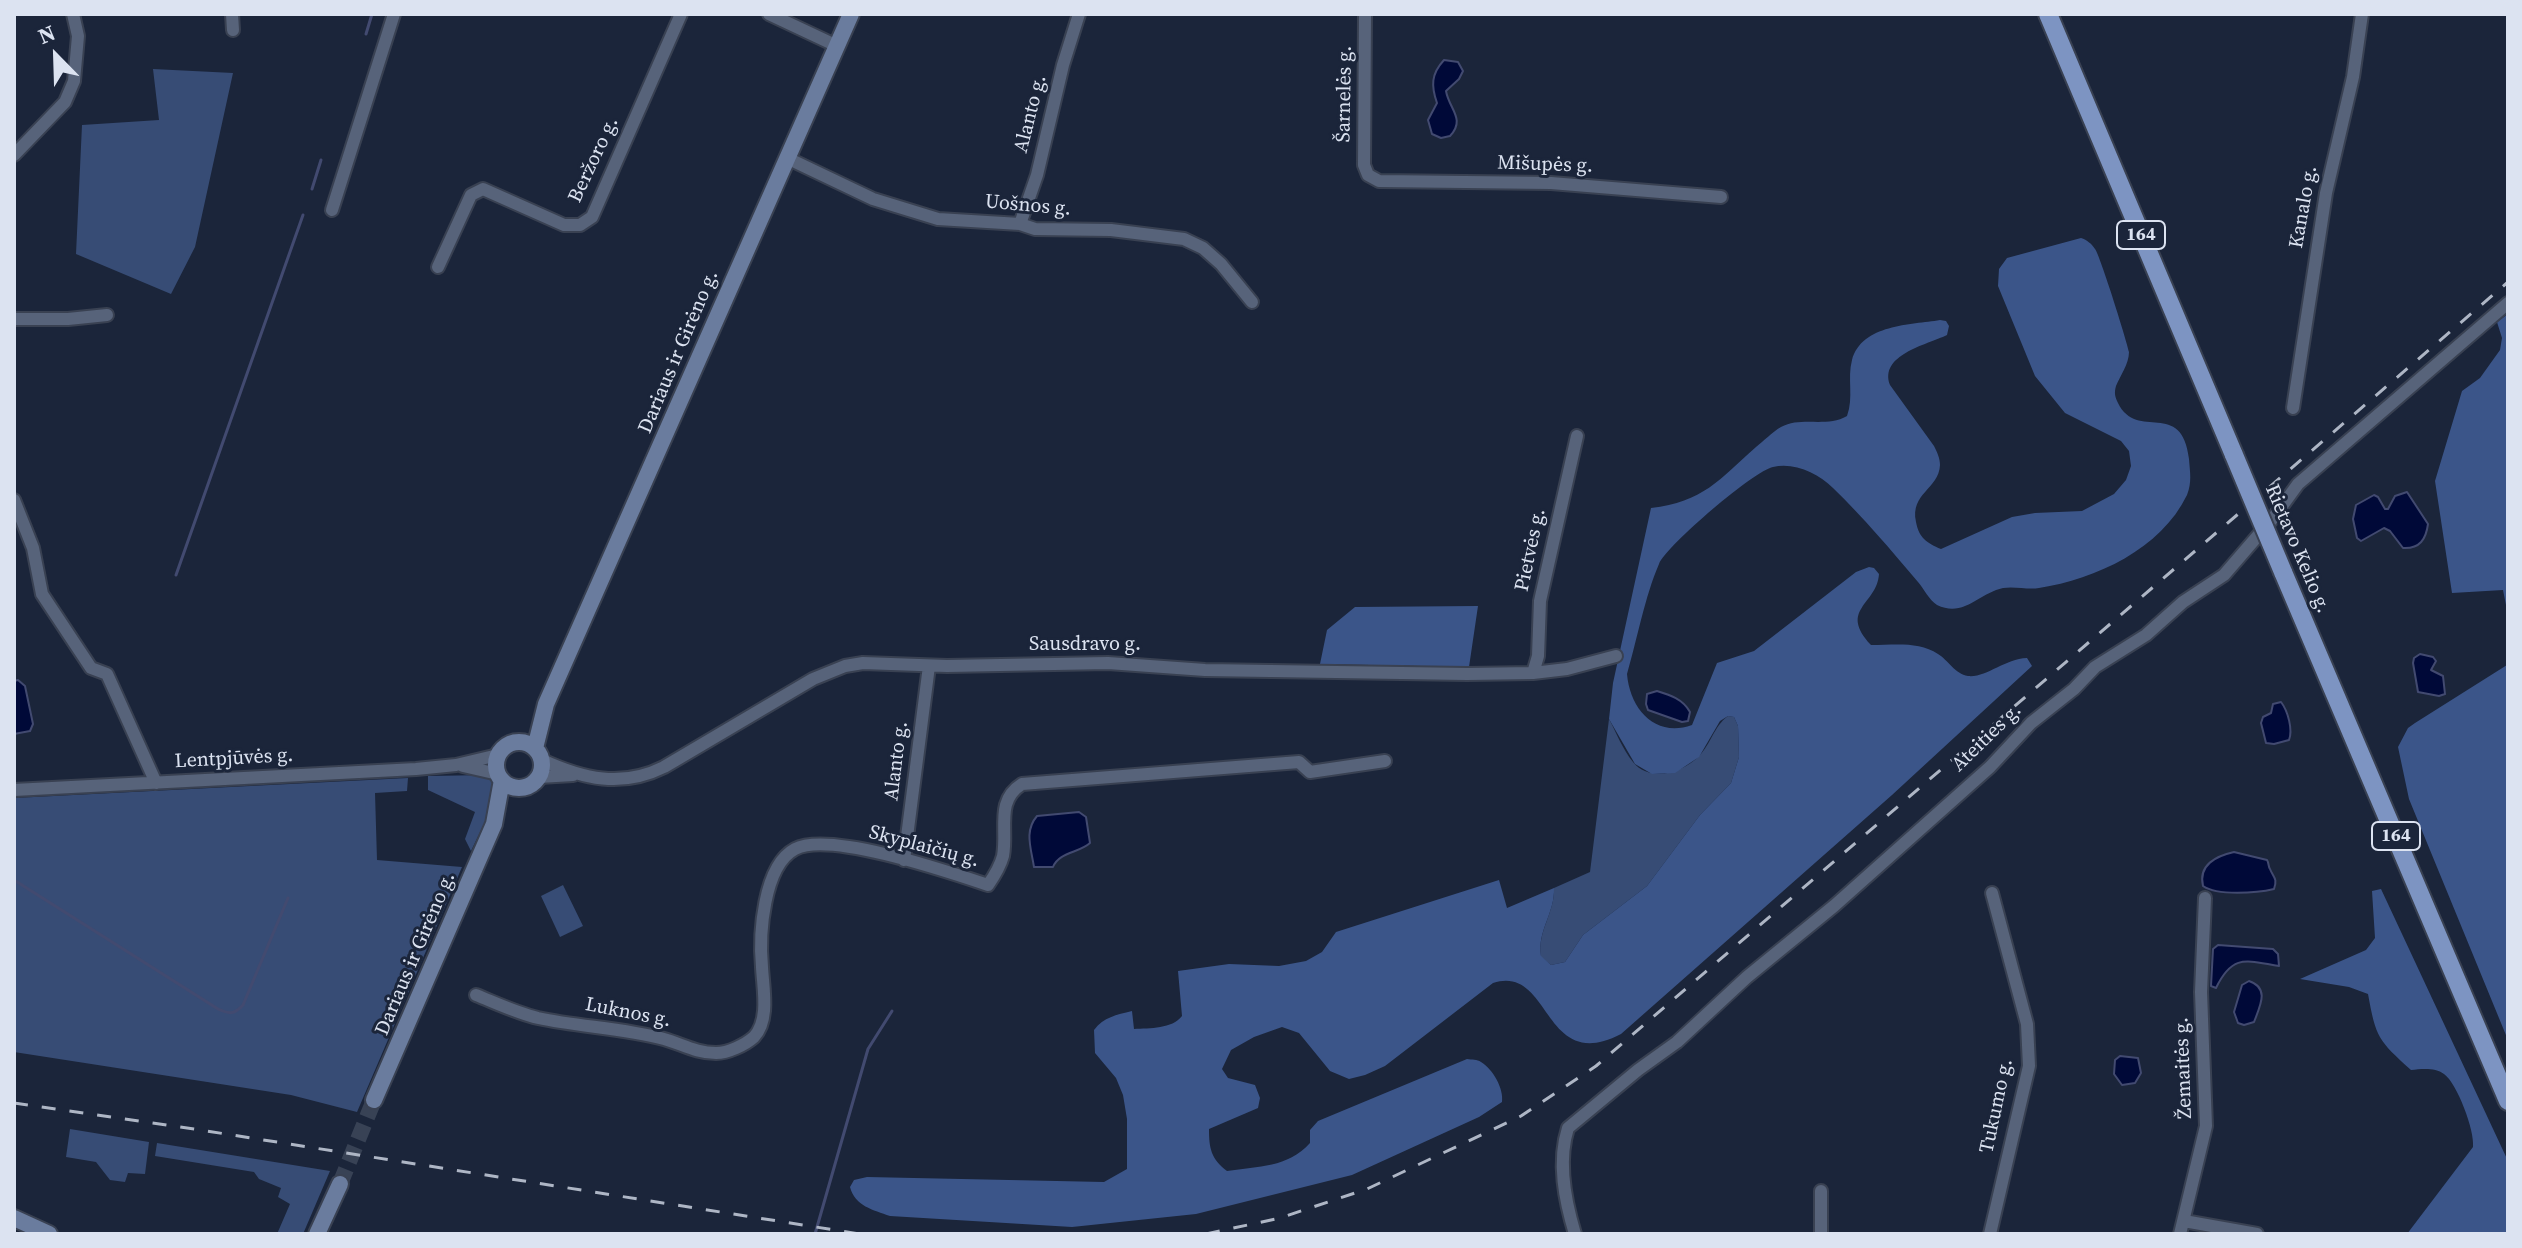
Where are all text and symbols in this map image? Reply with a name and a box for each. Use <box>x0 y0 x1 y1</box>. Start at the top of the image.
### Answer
north arrow <box>16 16 96 96</box>
text: N <box>33 17 60 51</box>
street label: Šarnelės g. <box>1332 45 1358 143</box>
street label: Alanto g. <box>1010 72 1052 156</box>
street label: Beržoro g. <box>564 113 624 207</box>
street label: Mišupės g. <box>1497 151 1593 179</box>
street label: Kanalo g. <box>2285 164 2323 250</box>
street label: Uošnos g. <box>984 190 1072 222</box>
road number: 164 <box>2117 221 2165 249</box>
street label: Dariaus ir Girėno g. <box>634 267 724 437</box>
street label: Rietavo Kelio g. <box>2259 481 2335 617</box>
street label: Pietvės g. <box>1510 506 1552 594</box>
street label: Sausdravo g. <box>1029 633 1141 657</box>
street label: Ateities g. <box>1947 699 2027 777</box>
street label: Alanto g. <box>880 720 914 802</box>
street label: Lentpjūvės g. <box>174 744 294 774</box>
street label: Skyplaičių g. <box>866 821 982 873</box>
road number: 164 <box>2372 822 2420 850</box>
street label: Dariaus ir Girėno g. <box>371 869 461 1039</box>
street label: Luknos g. <box>583 993 673 1033</box>
street label: Žemaitės g. <box>2170 1017 2198 1119</box>
street label: Tukumo g. <box>1975 1057 2019 1155</box>

